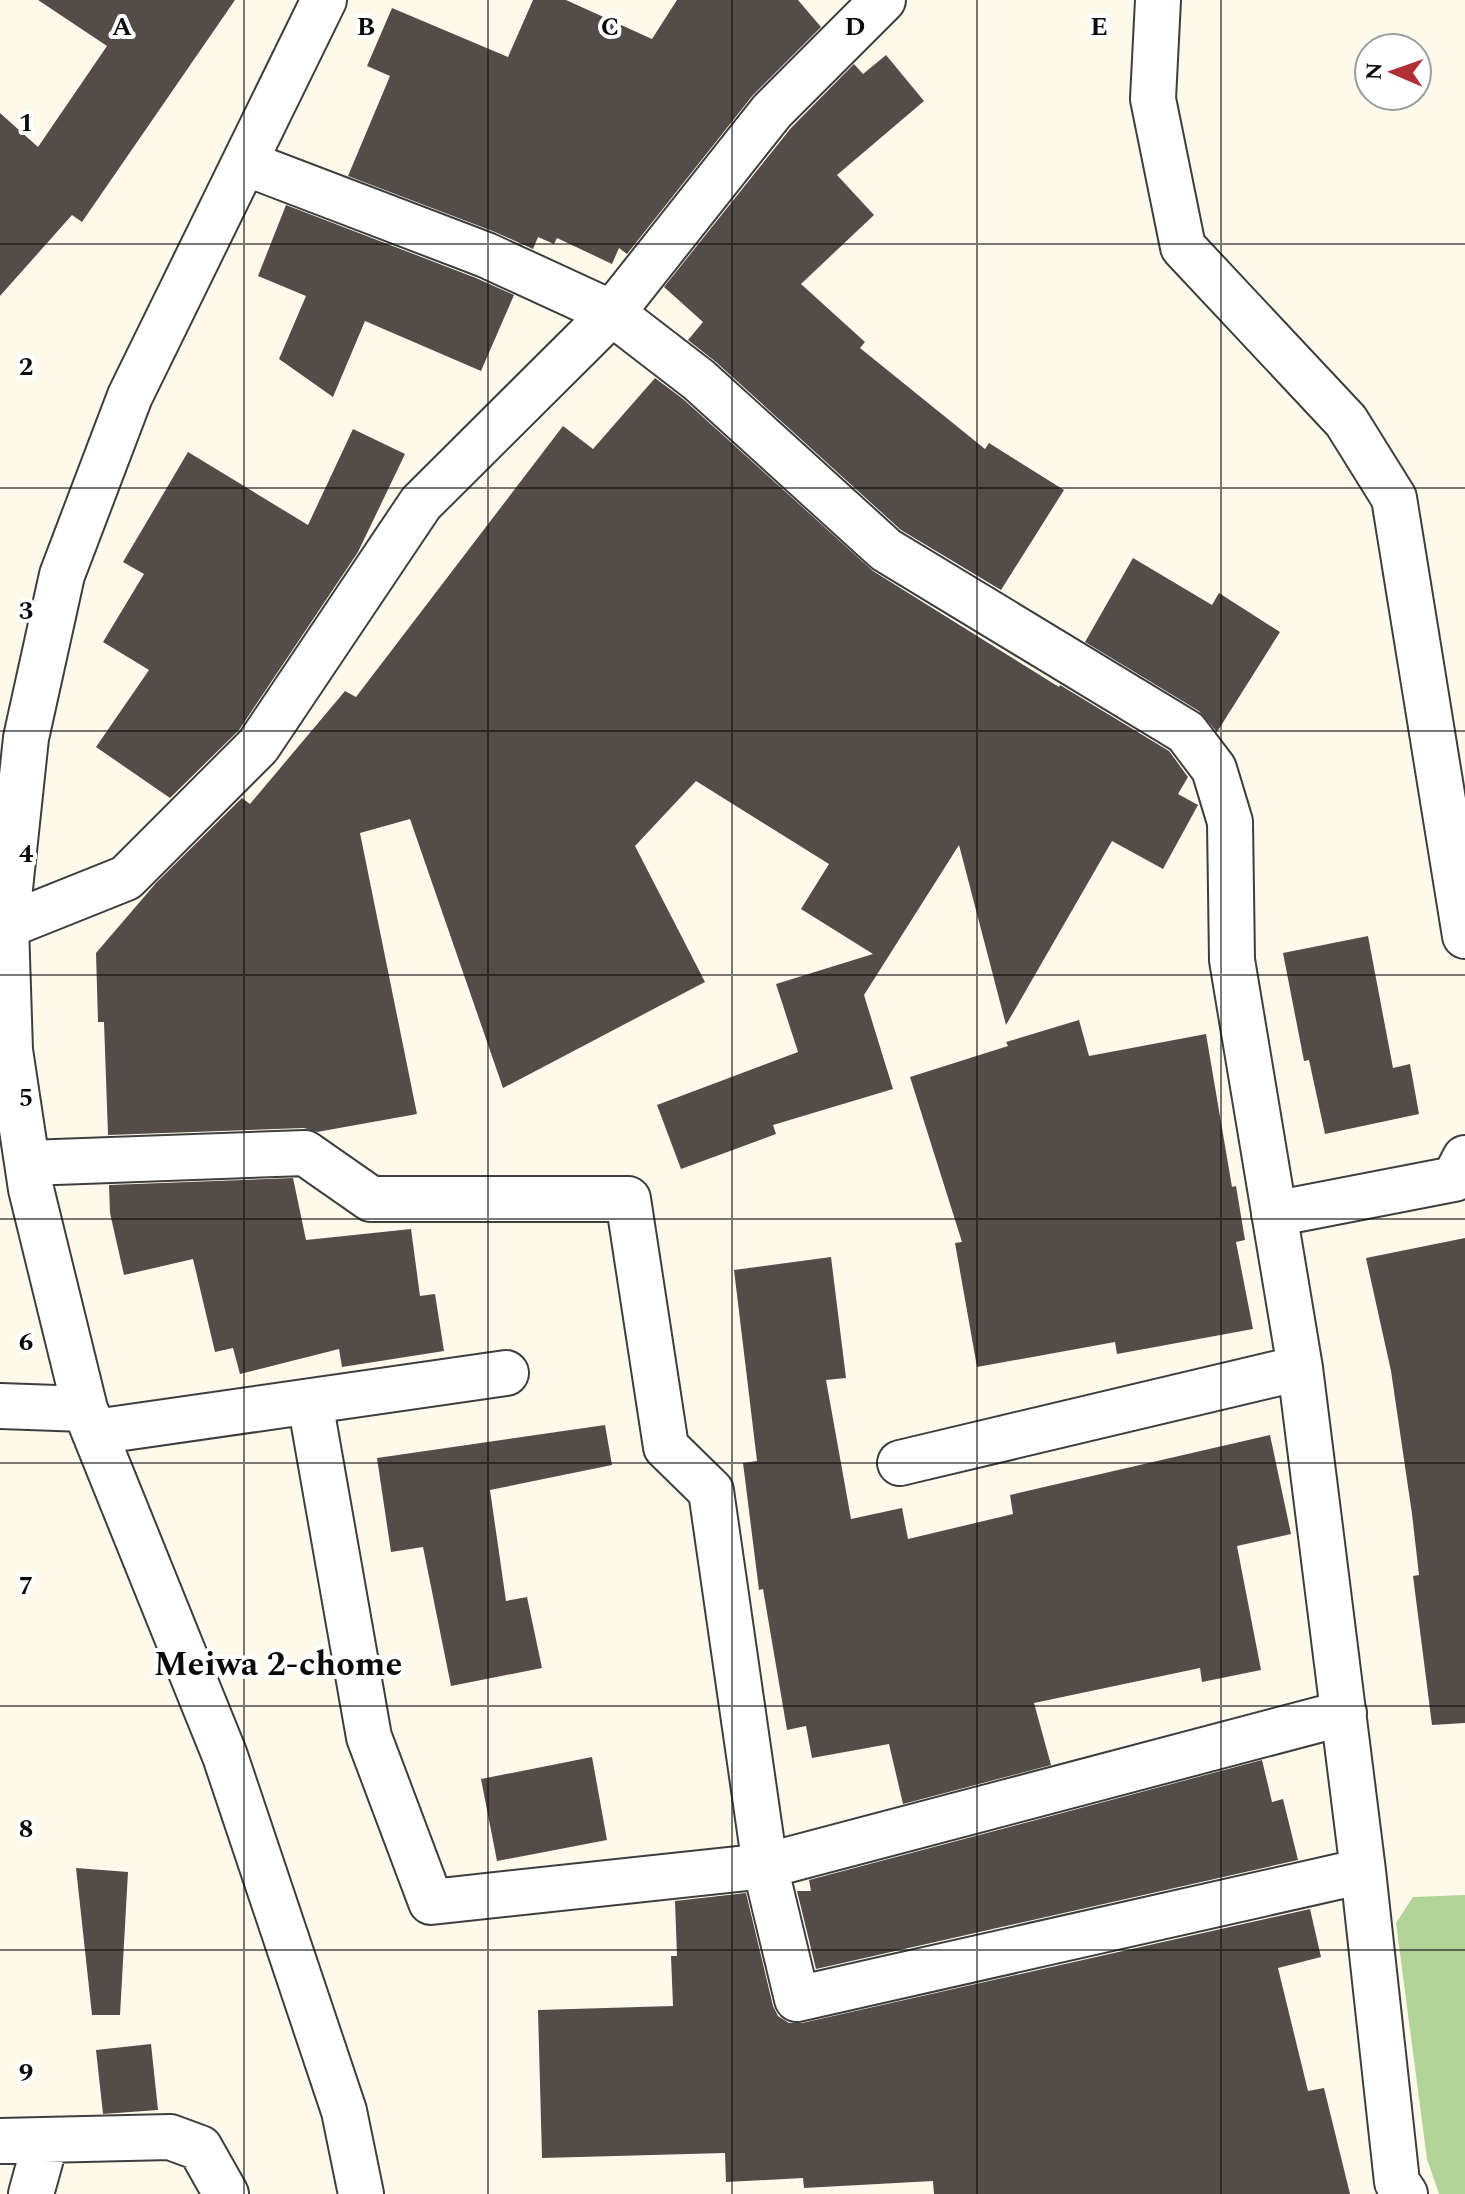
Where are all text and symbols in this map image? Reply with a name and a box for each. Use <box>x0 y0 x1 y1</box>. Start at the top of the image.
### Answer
text: A <box>112 7 132 47</box>
text: B <box>357 7 375 47</box>
text: C <box>601 7 619 47</box>
text: D <box>845 7 865 47</box>
text: E <box>1090 7 1108 47</box>
north arrow <box>1353 32 1433 112</box>
text: N <box>1358 62 1391 81</box>
text: 1 <box>19 103 33 143</box>
text: 2 <box>19 347 33 387</box>
text: 3 <box>19 591 33 631</box>
text: 4 <box>19 834 34 874</box>
text: 5 <box>19 1078 33 1118</box>
text: 6 <box>19 1322 33 1362</box>
text: 7 <box>19 1566 33 1606</box>
district label: Meiwa 2-chome <box>154 1639 402 1691</box>
text: 8 <box>19 1809 33 1849</box>
text: 9 <box>19 2053 33 2093</box>

